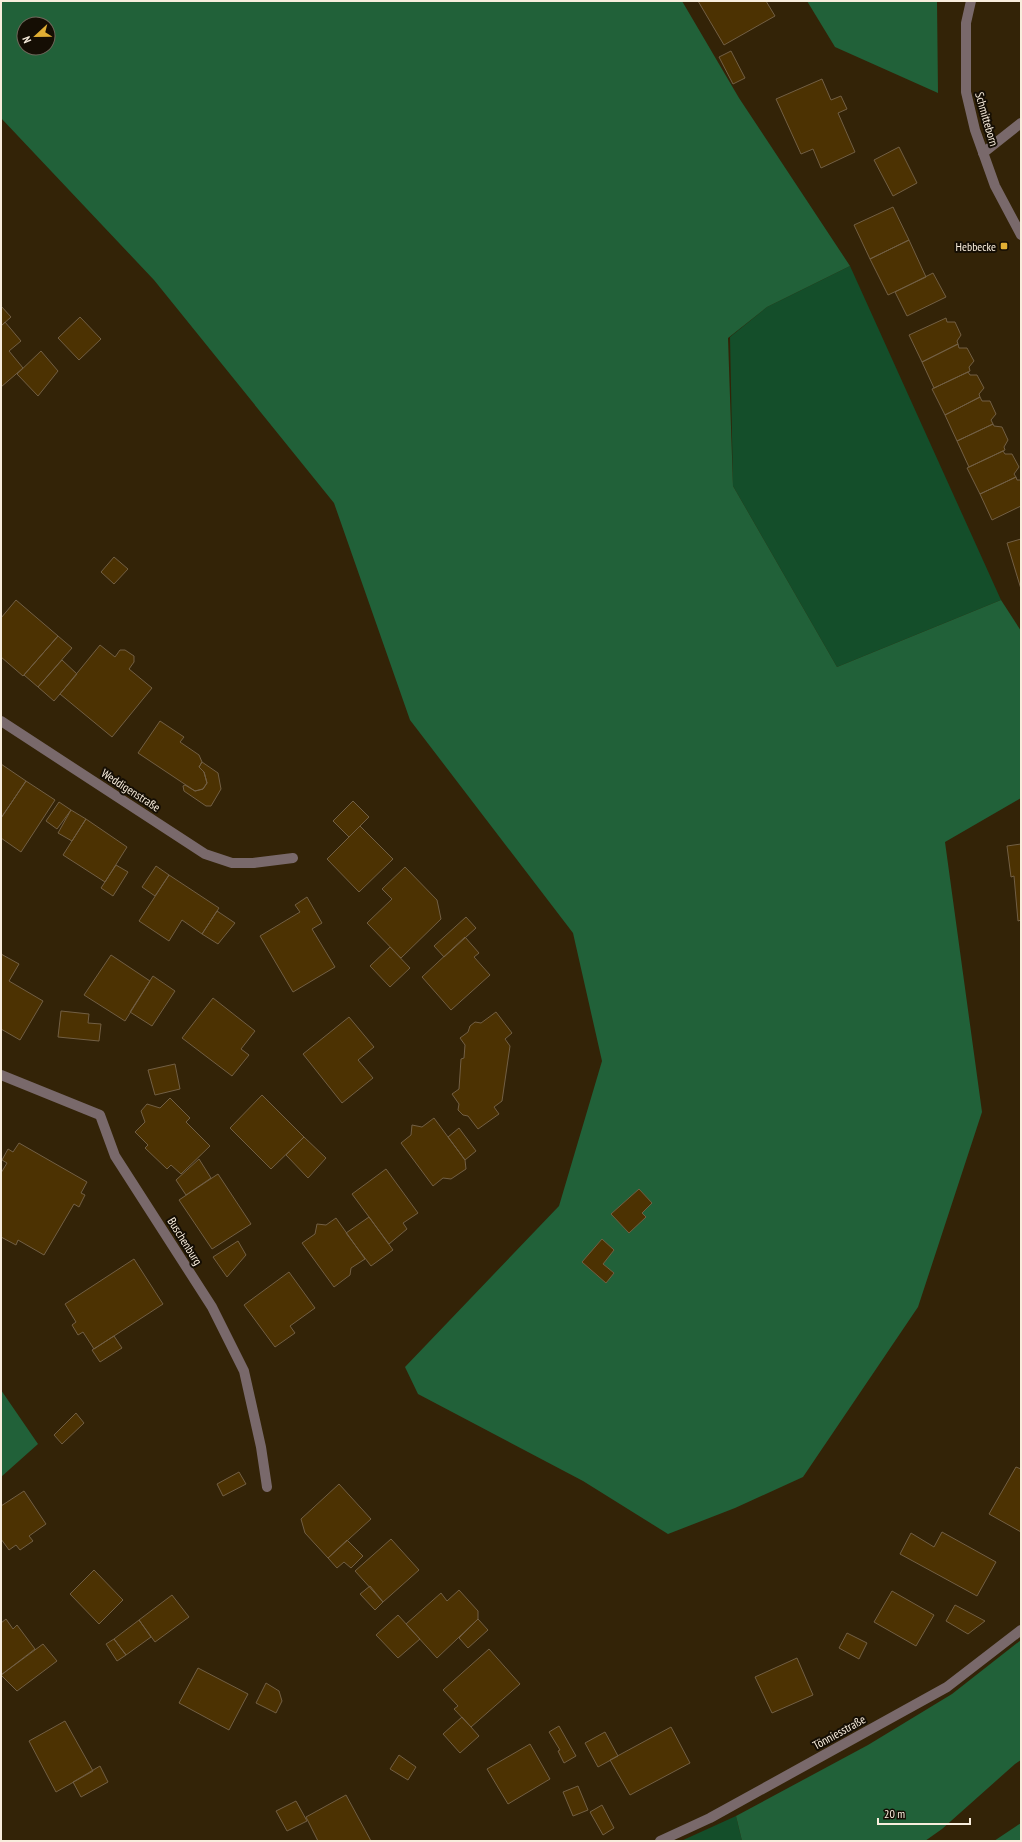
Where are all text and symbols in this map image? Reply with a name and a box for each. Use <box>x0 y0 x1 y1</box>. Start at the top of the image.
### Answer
north arrow <box>16 16 56 56</box>
text: N <box>19 34 34 45</box>
street label: Schmitteborn <box>972 90 1002 148</box>
place label: Hebbecke <box>956 239 996 254</box>
marker: Hebbecke <box>999 241 1009 251</box>
street label: Weddigenstraße <box>99 765 163 815</box>
street label: Buschenburg <box>164 1214 206 1268</box>
street label: Tönniesstraße <box>810 1711 868 1753</box>
scale bar <box>878 1800 970 1826</box>
text: 20 m <box>884 1806 905 1821</box>

